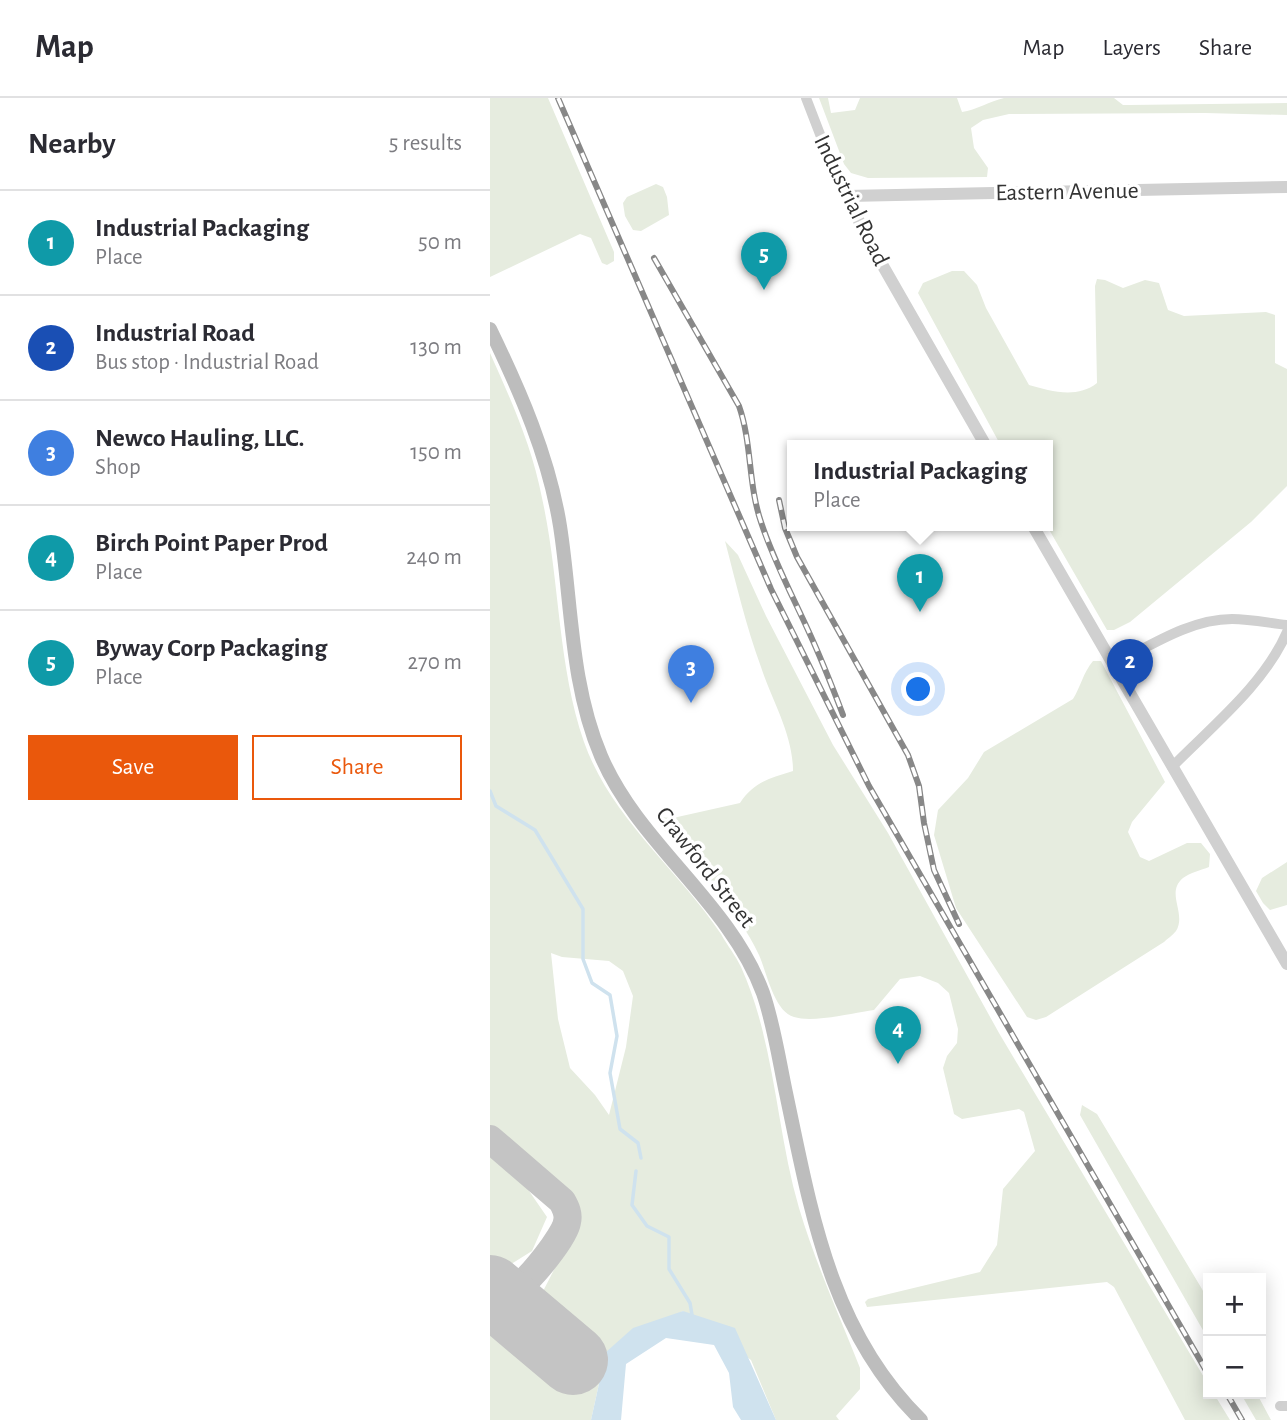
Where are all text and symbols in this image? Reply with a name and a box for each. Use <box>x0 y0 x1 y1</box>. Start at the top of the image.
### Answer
text: Map <box>35 31 94 64</box>
text: Map <box>1022 36 1064 60</box>
text: Layers <box>1102 36 1161 60</box>
text: Share <box>1199 36 1252 60</box>
text: Nearby <box>28 129 116 159</box>
street label: Industrial Road <box>809 131 893 270</box>
text: 5 results <box>389 132 462 155</box>
street label: Eastern Avenue <box>995 179 1139 205</box>
text: Industrial Packaging <box>95 215 309 241</box>
text: 1 <box>47 231 55 254</box>
text: 50 m <box>418 231 462 254</box>
pin: 5 <box>741 232 787 290</box>
text: Place <box>95 246 143 269</box>
text: Industrial Road <box>95 320 255 346</box>
text: 2 <box>46 336 56 359</box>
text: 130 m <box>410 336 462 359</box>
text: Bus stop · Industrial Road <box>95 351 319 374</box>
text: Newco Hauling, LLC. <box>95 425 305 451</box>
popup <box>787 440 1053 531</box>
text: 3 <box>46 441 56 464</box>
text: 150 m <box>410 441 462 464</box>
text: Shop <box>95 456 141 479</box>
text: Industrial Packaging <box>813 458 1027 484</box>
text: Place <box>813 489 861 512</box>
text: Birch Point Paper Prod <box>95 530 328 556</box>
text: 4 <box>45 546 57 569</box>
text: 240 m <box>406 546 462 569</box>
pin: 1 <box>897 554 943 612</box>
text: Place <box>95 561 143 584</box>
text: Byway Corp Packaging <box>95 635 327 661</box>
pin: 2 <box>1107 639 1153 697</box>
pin: 3 <box>668 645 714 703</box>
text: 5 <box>46 651 56 674</box>
text: 270 m <box>408 651 462 674</box>
text: Place <box>95 666 143 689</box>
your location <box>901 672 935 706</box>
button: Save <box>28 735 238 800</box>
button: Share <box>252 735 462 800</box>
street label: Crawford Street <box>651 803 760 933</box>
pin: 4 <box>875 1006 921 1064</box>
map controls <box>1203 1273 1266 1399</box>
button: + <box>1203 1273 1266 1336</box>
button: − <box>1203 1336 1266 1399</box>

